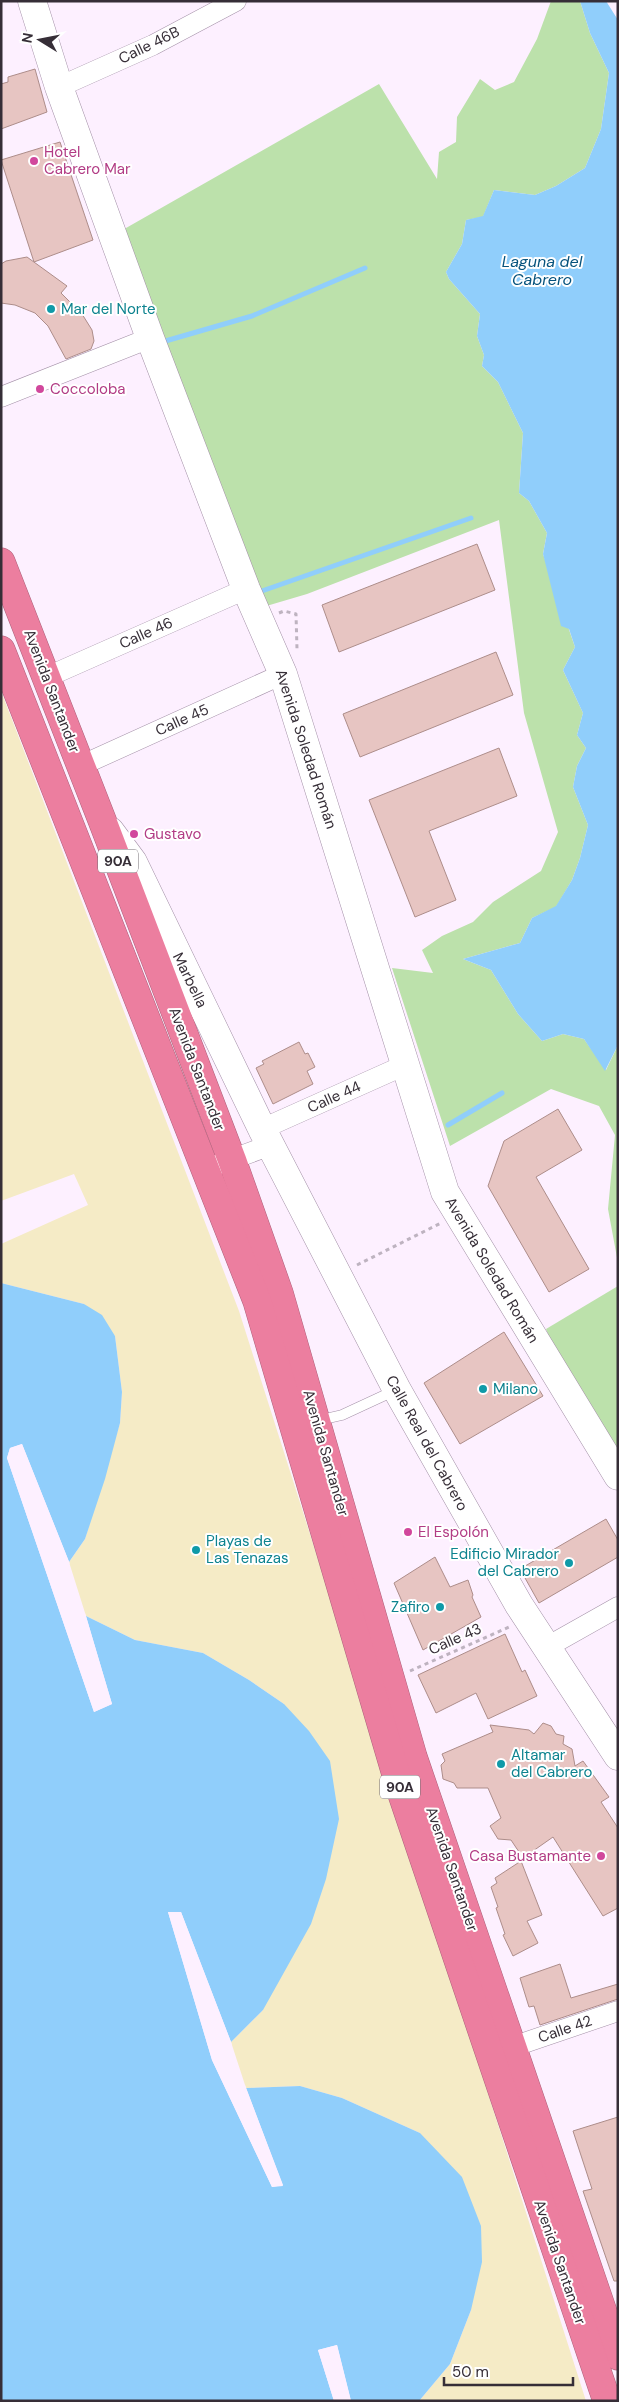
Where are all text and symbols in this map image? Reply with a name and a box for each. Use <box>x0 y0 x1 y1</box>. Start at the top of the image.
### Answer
north arrow <box>15 15 65 65</box>
street label: Calle 46B <box>115 22 183 68</box>
text: N <box>17 31 37 44</box>
place label: Hotel Cabrero Mar <box>44 142 131 179</box>
marker: Hotel Cabrero Mar <box>28 155 40 167</box>
water label: Laguna del Cabrero <box>502 251 583 290</box>
place label: Mar del Norte <box>61 299 156 319</box>
marker: Mar del Norte <box>45 303 57 315</box>
place label: Coccoloba <box>50 379 126 399</box>
marker: Coccoloba <box>34 383 46 395</box>
street label: Calle 46 <box>116 612 176 654</box>
street label: Avenida Santander <box>19 626 85 756</box>
street label: Avenida Soledad Román <box>271 667 341 831</box>
street label: Calle 45 <box>152 699 212 741</box>
place label: Gustavo <box>144 824 201 844</box>
marker: Gustavo <box>128 828 140 840</box>
road number: 90A <box>98 849 138 872</box>
street label: Marbella <box>168 949 212 1011</box>
street label: Avenida Santander <box>164 1004 230 1134</box>
street label: Calle 44 <box>304 1076 364 1118</box>
street label: Avenida Soledad Román <box>440 1193 544 1347</box>
street label: Calle Real del Cabrero <box>381 1372 473 1514</box>
place label: Milano <box>493 1379 538 1399</box>
marker: Milano <box>477 1383 489 1395</box>
street label: Avenida Santander <box>298 1387 354 1519</box>
place label: El Espolón <box>418 1522 489 1542</box>
marker: El Espolón <box>402 1526 414 1538</box>
place label: Playas de Las Tenazas <box>206 1531 289 1568</box>
marker: Playas de Las Tenazas <box>190 1544 202 1556</box>
place label: Edificio Mirador del Cabrero <box>450 1544 559 1581</box>
marker: Edificio Mirador del Cabrero <box>563 1557 575 1569</box>
place label: Zafiro <box>391 1597 430 1617</box>
marker: Zafiro <box>434 1601 446 1613</box>
street label: Calle 43 <box>425 1618 485 1660</box>
place label: Altamar del Cabrero <box>511 1745 593 1782</box>
marker: Altamar del Cabrero <box>495 1758 507 1770</box>
road number: 90A <box>380 1775 420 1798</box>
street label: Avenida Santander <box>421 1804 483 1934</box>
place label: Casa Bustamante <box>469 1846 591 1866</box>
marker: Casa Bustamante <box>595 1850 607 1862</box>
street label: Calle 42 <box>535 2010 595 2048</box>
street label: Avenida Santander <box>529 2197 591 2327</box>
scale bar <box>444 2354 573 2386</box>
text: 50 m <box>452 2362 489 2382</box>

